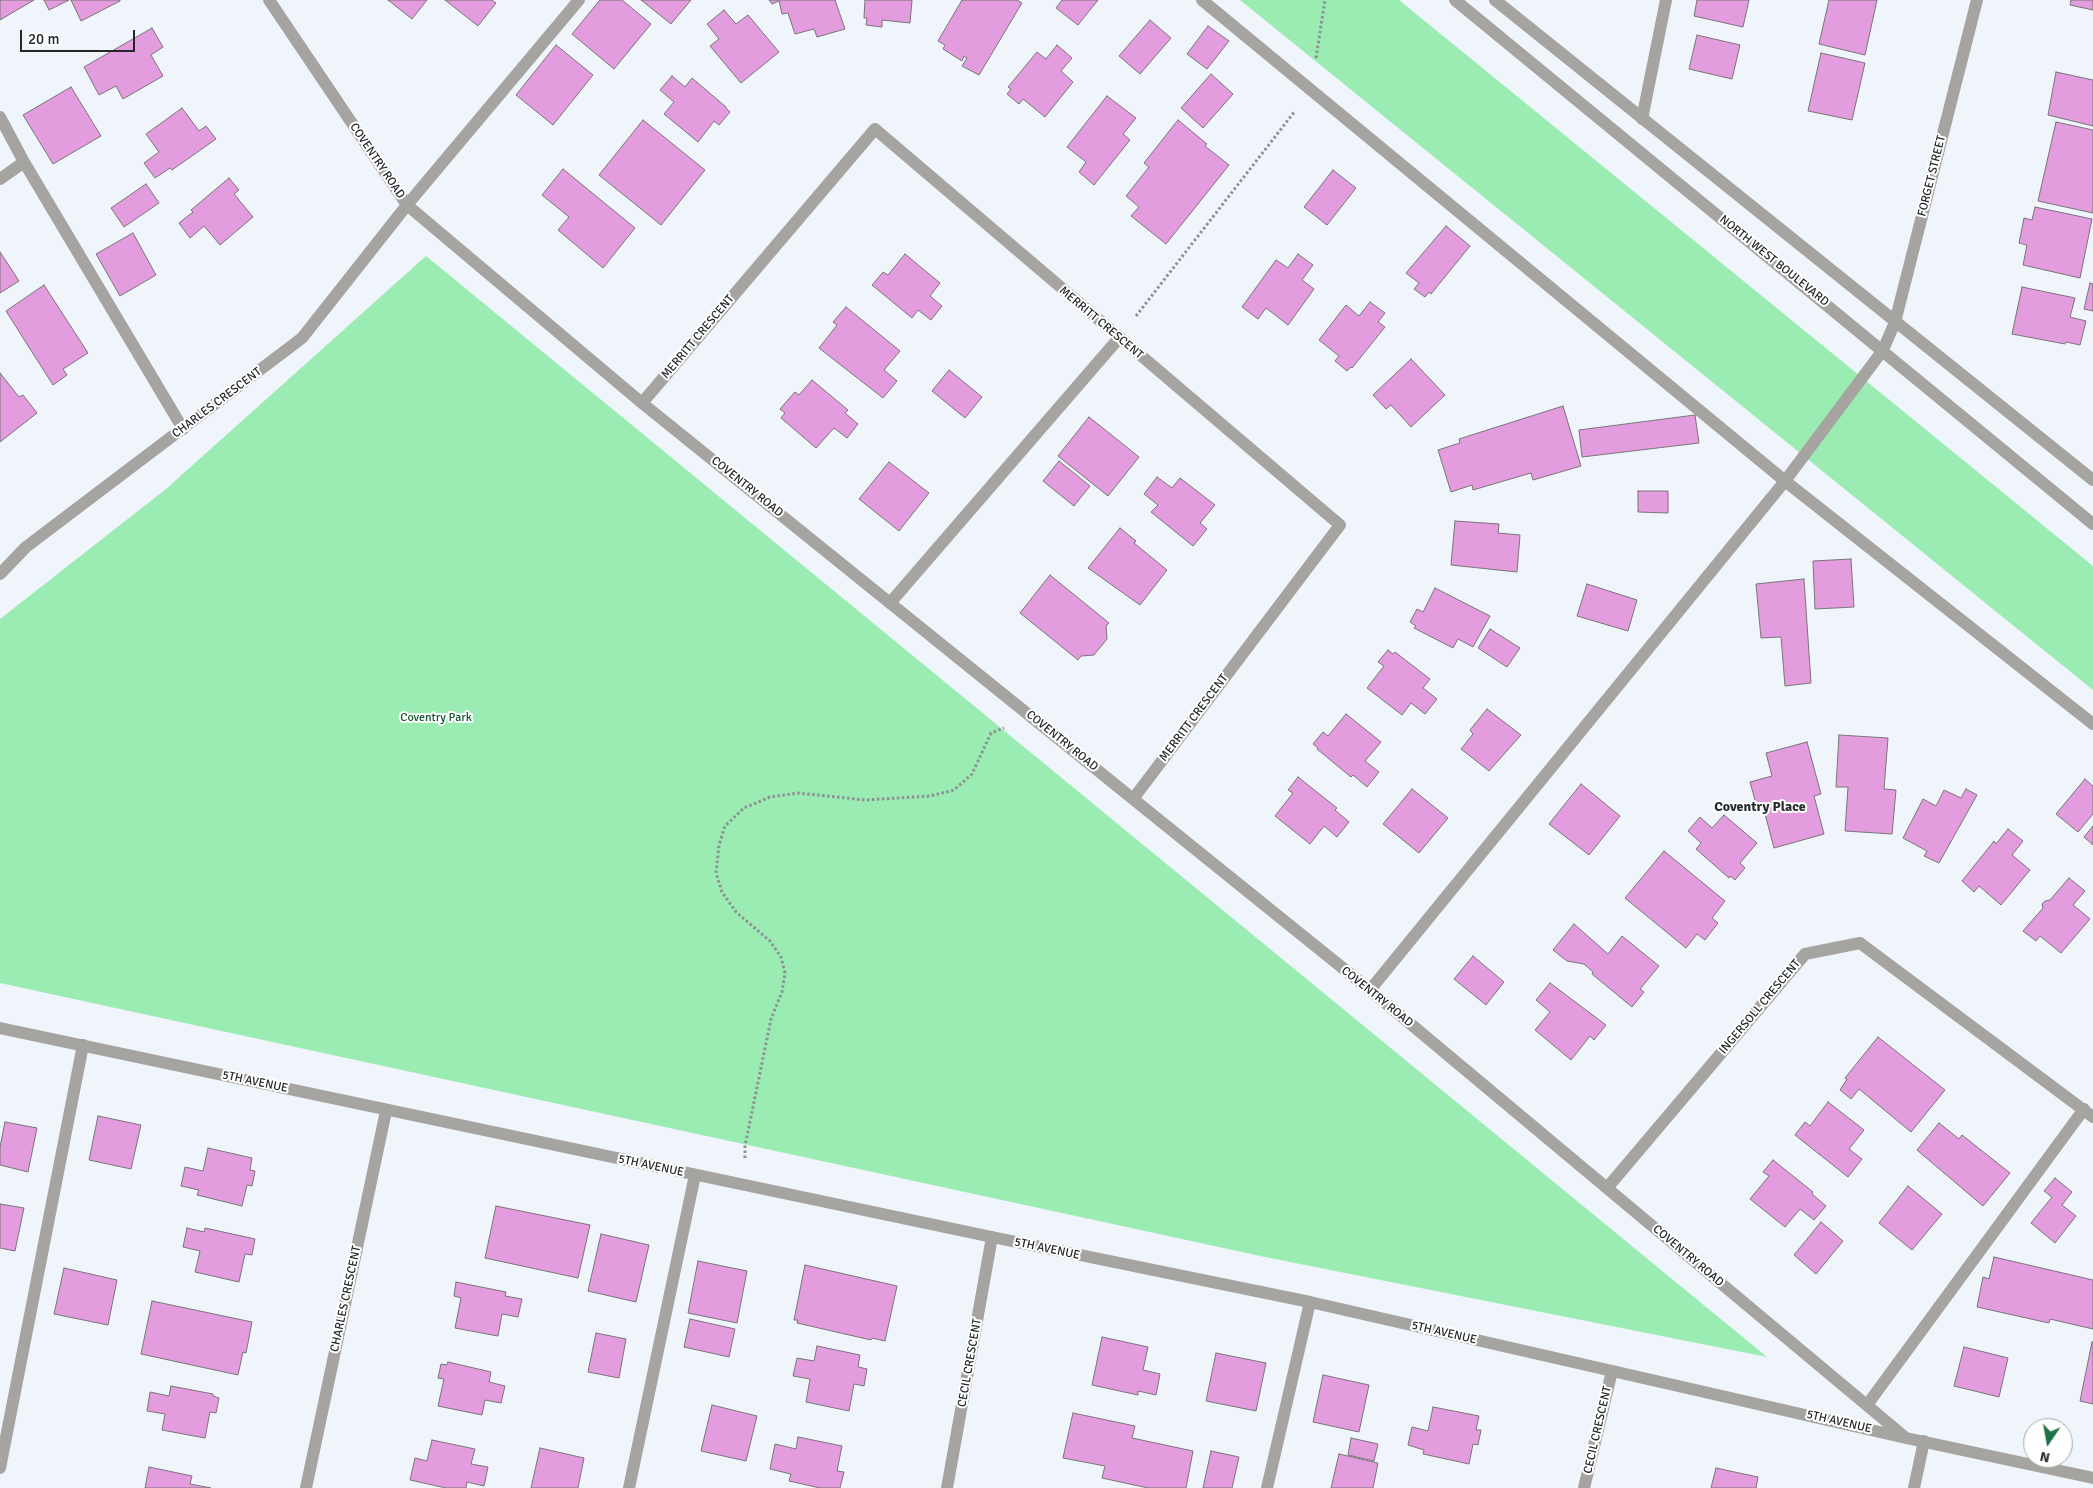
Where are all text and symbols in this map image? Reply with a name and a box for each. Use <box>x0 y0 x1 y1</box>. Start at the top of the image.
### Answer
scale bar <box>22 20 138 52</box>
text: 20 m <box>28 30 59 48</box>
street label: COVENTRY ROAD <box>346 120 408 202</box>
street label: FORGET STREET <box>1915 134 1949 218</box>
street label: NORTH WEST BOULEVARD <box>1717 213 1831 309</box>
street label: MERRITT CRESCENT <box>1056 284 1146 362</box>
street label: MERRITT CRESCENT <box>659 292 737 382</box>
street label: CHARLES CRESCENT <box>170 365 264 441</box>
street label: COVENTRY ROAD <box>708 454 786 520</box>
street label: MERRITT CRESCENT <box>1157 672 1231 764</box>
street label: COVENTRY ROAD <box>1023 708 1101 774</box>
park label: Coventry Park <box>400 711 472 725</box>
district label: Coventry Place <box>1714 799 1806 815</box>
street label: INGERSOLL CRESCENT <box>1716 957 1804 1057</box>
street label: COVENTRY ROAD <box>1338 964 1416 1030</box>
street label: 5TH AVENUE <box>221 1068 289 1096</box>
street label: 5TH AVENUE <box>617 1152 685 1180</box>
street label: COVENTRY ROAD <box>1650 1222 1726 1290</box>
street label: 5TH AVENUE <box>1013 1235 1081 1263</box>
street label: CHARLES CRESCENT <box>328 1245 364 1353</box>
street label: CECIL CRESCENT <box>955 1318 985 1408</box>
street label: 5TH AVENUE <box>1410 1319 1478 1347</box>
street label: CECIL CRESCENT <box>1581 1385 1615 1475</box>
street label: 5TH AVENUE <box>1805 1408 1873 1436</box>
north arrow <box>2023 1418 2073 1468</box>
text: N <box>2038 1448 2052 1467</box>

